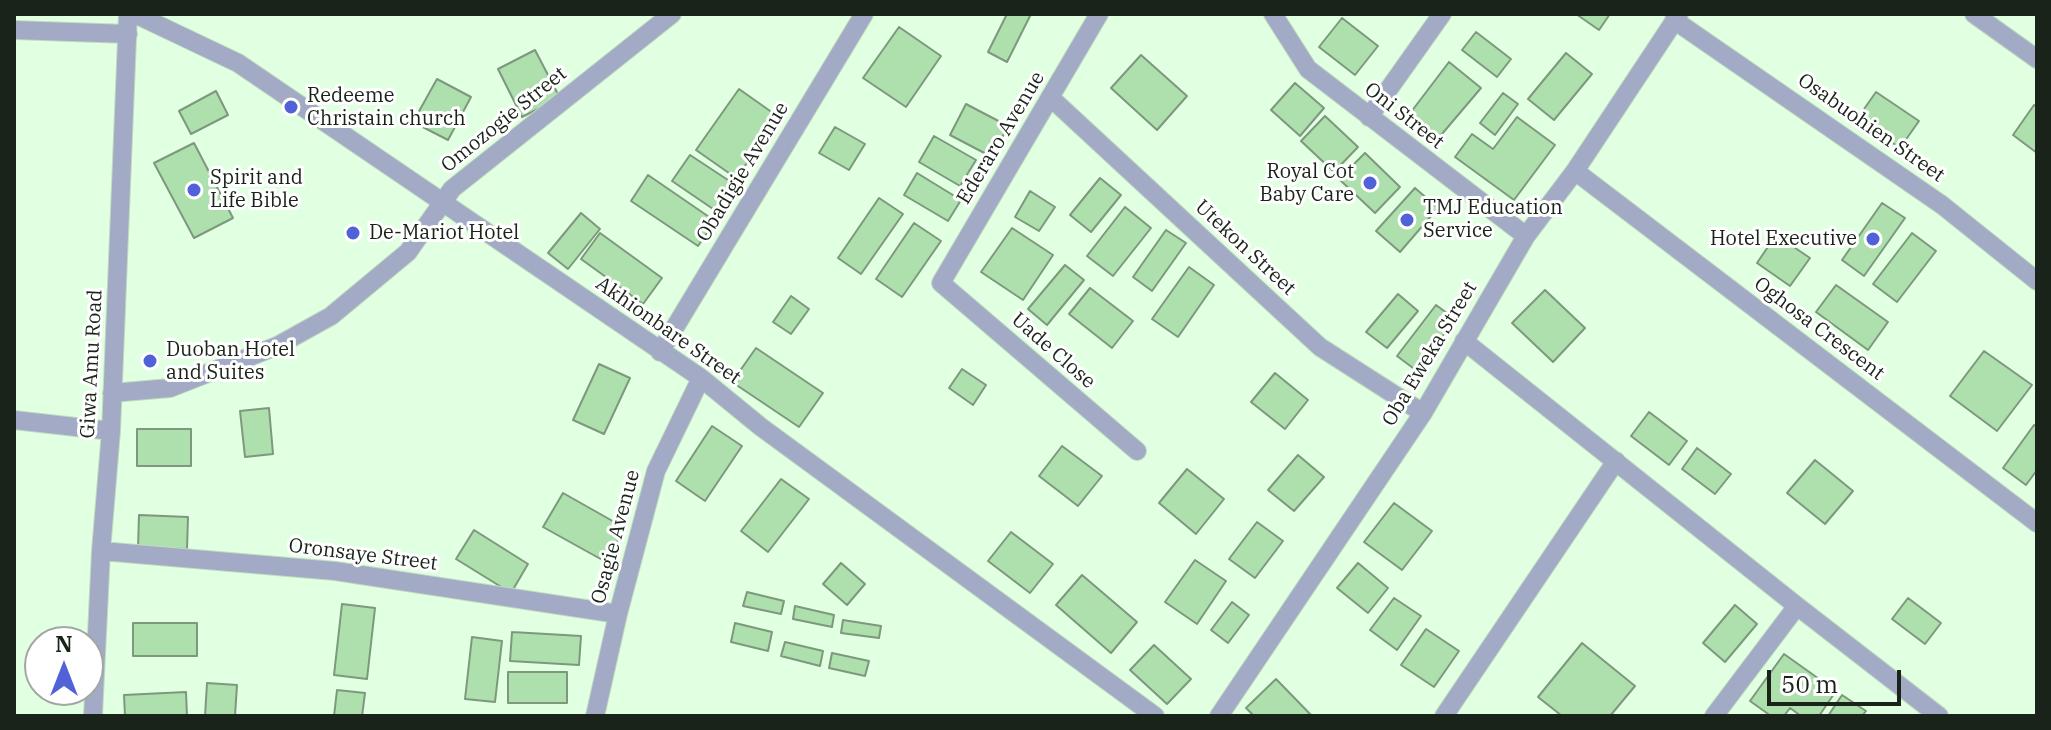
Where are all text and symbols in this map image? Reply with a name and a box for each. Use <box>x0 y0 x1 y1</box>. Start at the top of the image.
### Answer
street label: Omozogie Street <box>436 62 572 178</box>
street label: Ederaro Avenue <box>952 67 1050 209</box>
street label: Osabuohien Street <box>1793 68 1949 188</box>
street label: Oni Street <box>1359 78 1449 154</box>
place label: Redeeme Christain church <box>307 84 466 131</box>
marker: Redeeme Christain church <box>282 98 300 116</box>
street label: Obadigie Avenue <box>692 98 794 246</box>
place label: Royal Cot Baby Care <box>1259 160 1354 207</box>
place label: Spirit and Life Bible <box>210 166 303 213</box>
marker: Royal Cot Baby Care <box>1361 174 1379 192</box>
marker: Spirit and Life Bible <box>185 181 203 199</box>
street label: Utekon Street <box>1190 195 1300 301</box>
place label: TMJ Education Service <box>1423 196 1563 243</box>
marker: TMJ Education Service <box>1398 211 1416 229</box>
place label: De-Mariot Hotel <box>369 221 519 245</box>
marker: De-Mariot Hotel <box>344 224 362 242</box>
place label: Hotel Executive <box>1710 227 1857 251</box>
marker: Hotel Executive <box>1864 230 1882 248</box>
street label: Akhionbare Street <box>591 272 745 390</box>
street label: Oghosa Crescent <box>1749 272 1889 386</box>
street label: Oba Eweka Street <box>1377 277 1483 431</box>
street label: Giwa Amu Road <box>76 289 108 439</box>
street label: Uade Close <box>1006 308 1100 394</box>
place label: Duoban Hotel and Suites <box>166 338 295 385</box>
marker: Duoban Hotel and Suites <box>141 352 159 370</box>
street label: Osagie Avenue <box>587 467 645 607</box>
street label: Oronsaye Street <box>287 534 439 576</box>
north arrow <box>24 626 104 706</box>
text: N <box>55 629 73 658</box>
scale bar <box>1771 654 1905 704</box>
text: 50 m <box>1781 668 1838 700</box>

